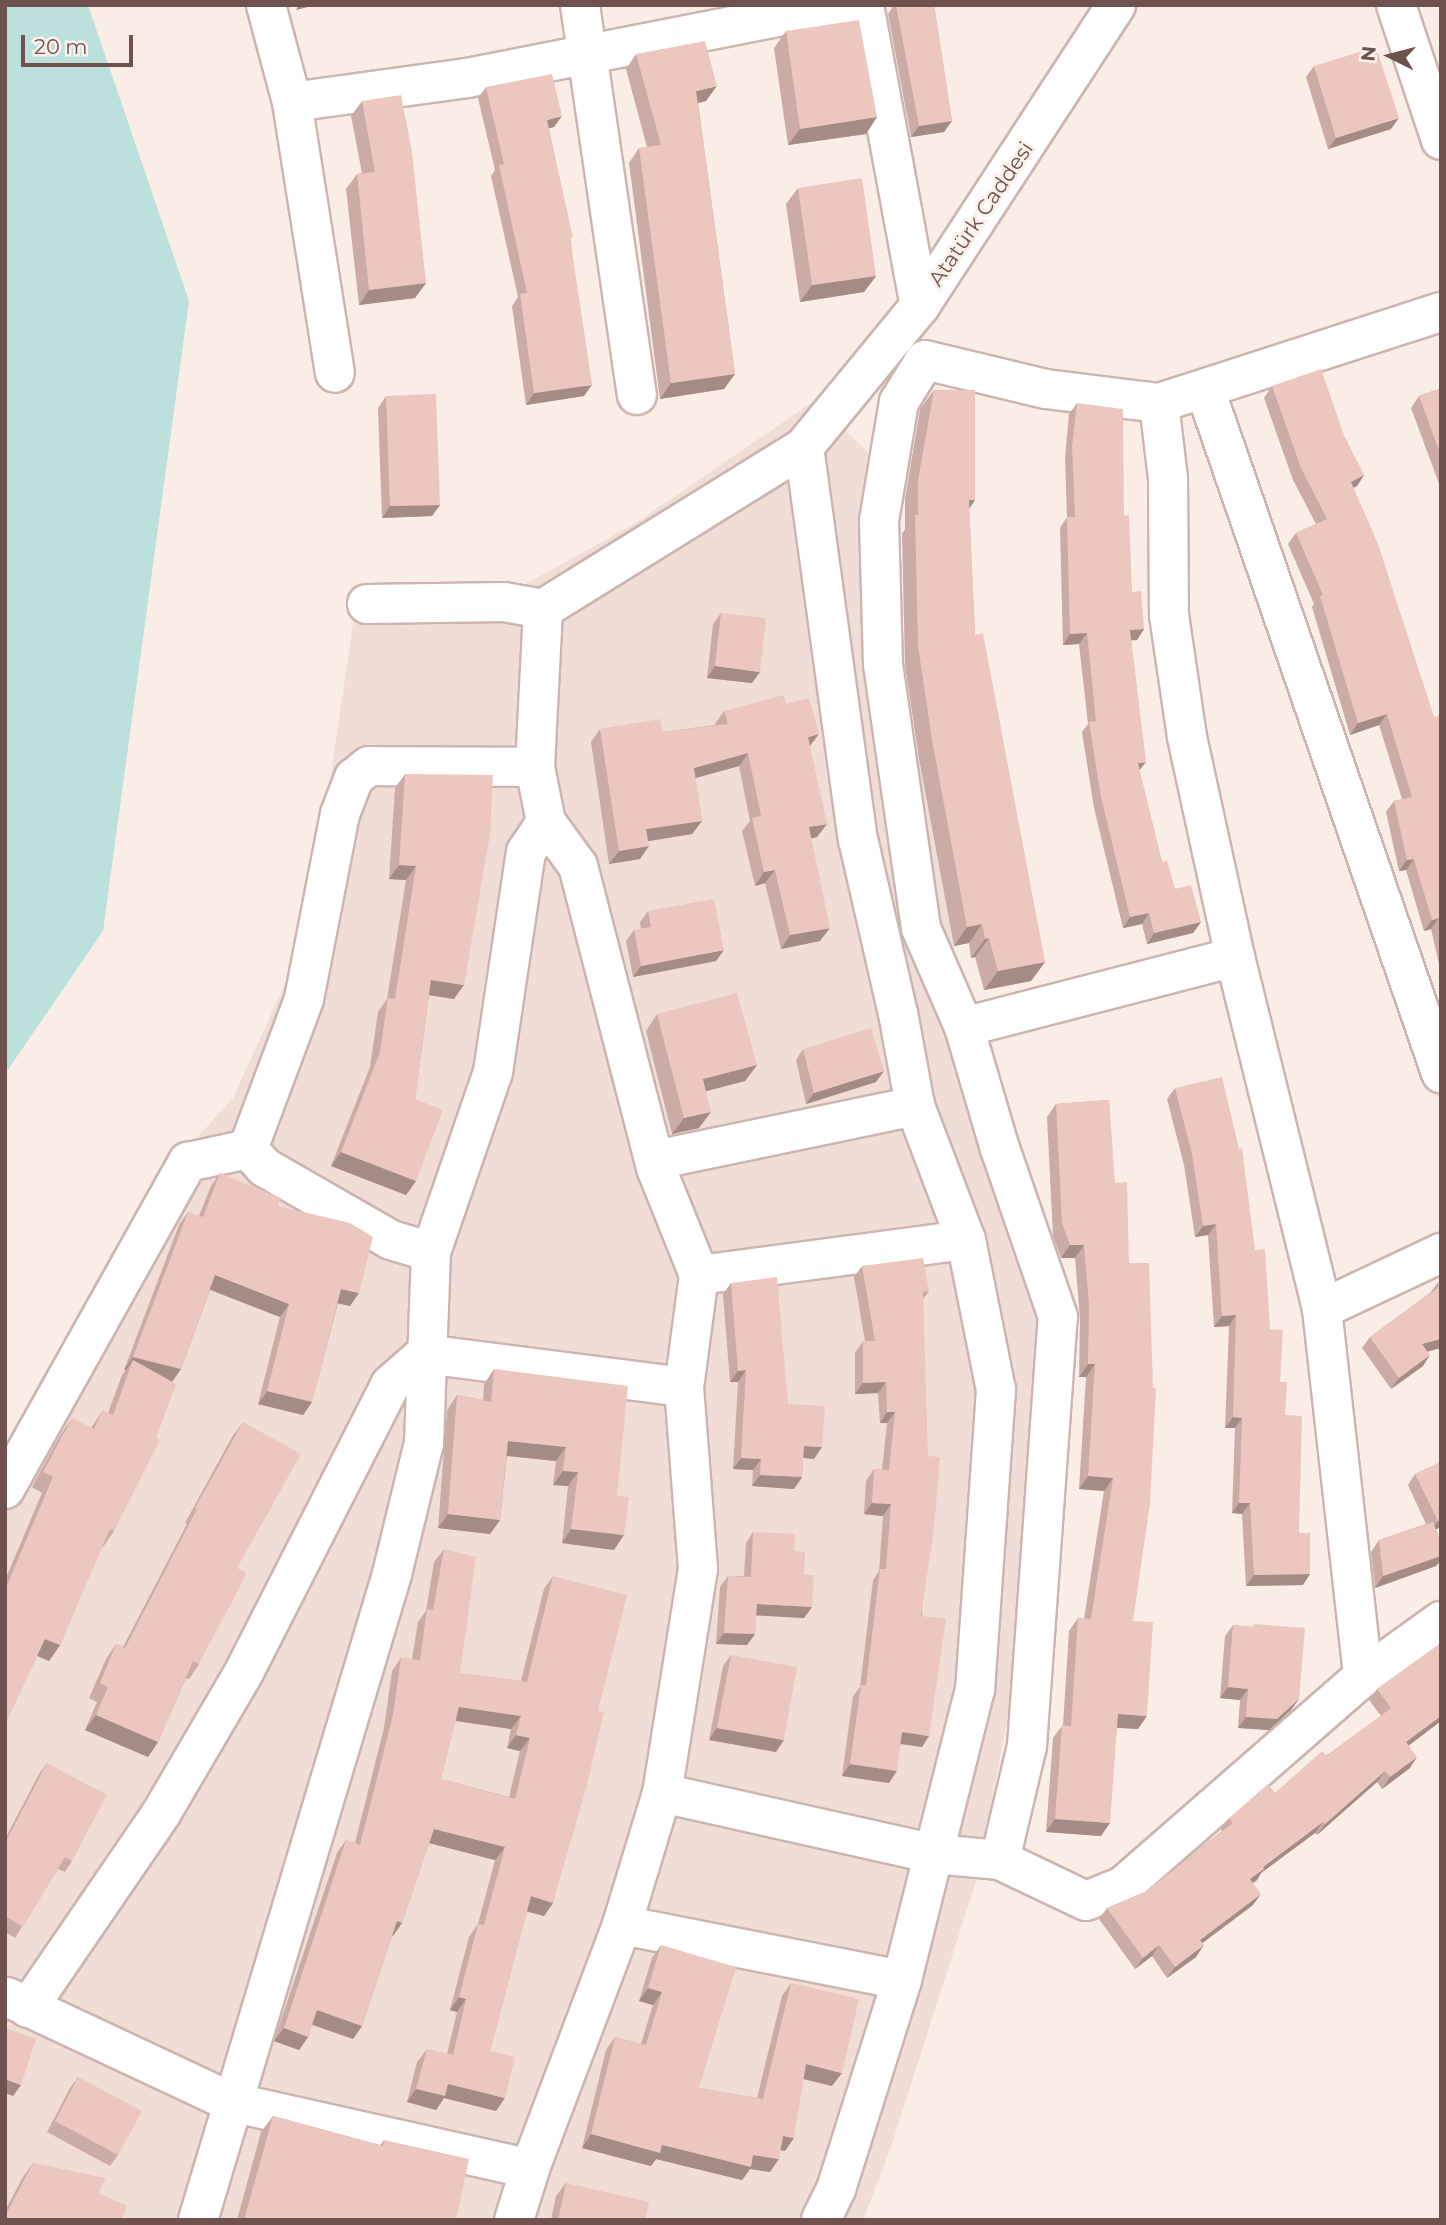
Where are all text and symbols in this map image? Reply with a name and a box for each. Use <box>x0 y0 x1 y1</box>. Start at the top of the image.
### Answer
scale bar <box>24 21 136 65</box>
north arrow <box>1355 21 1425 91</box>
text: 20 m <box>34 34 88 59</box>
text: N <box>1356 45 1381 63</box>
street label: Atatürk Caddesi <box>923 137 1039 291</box>

